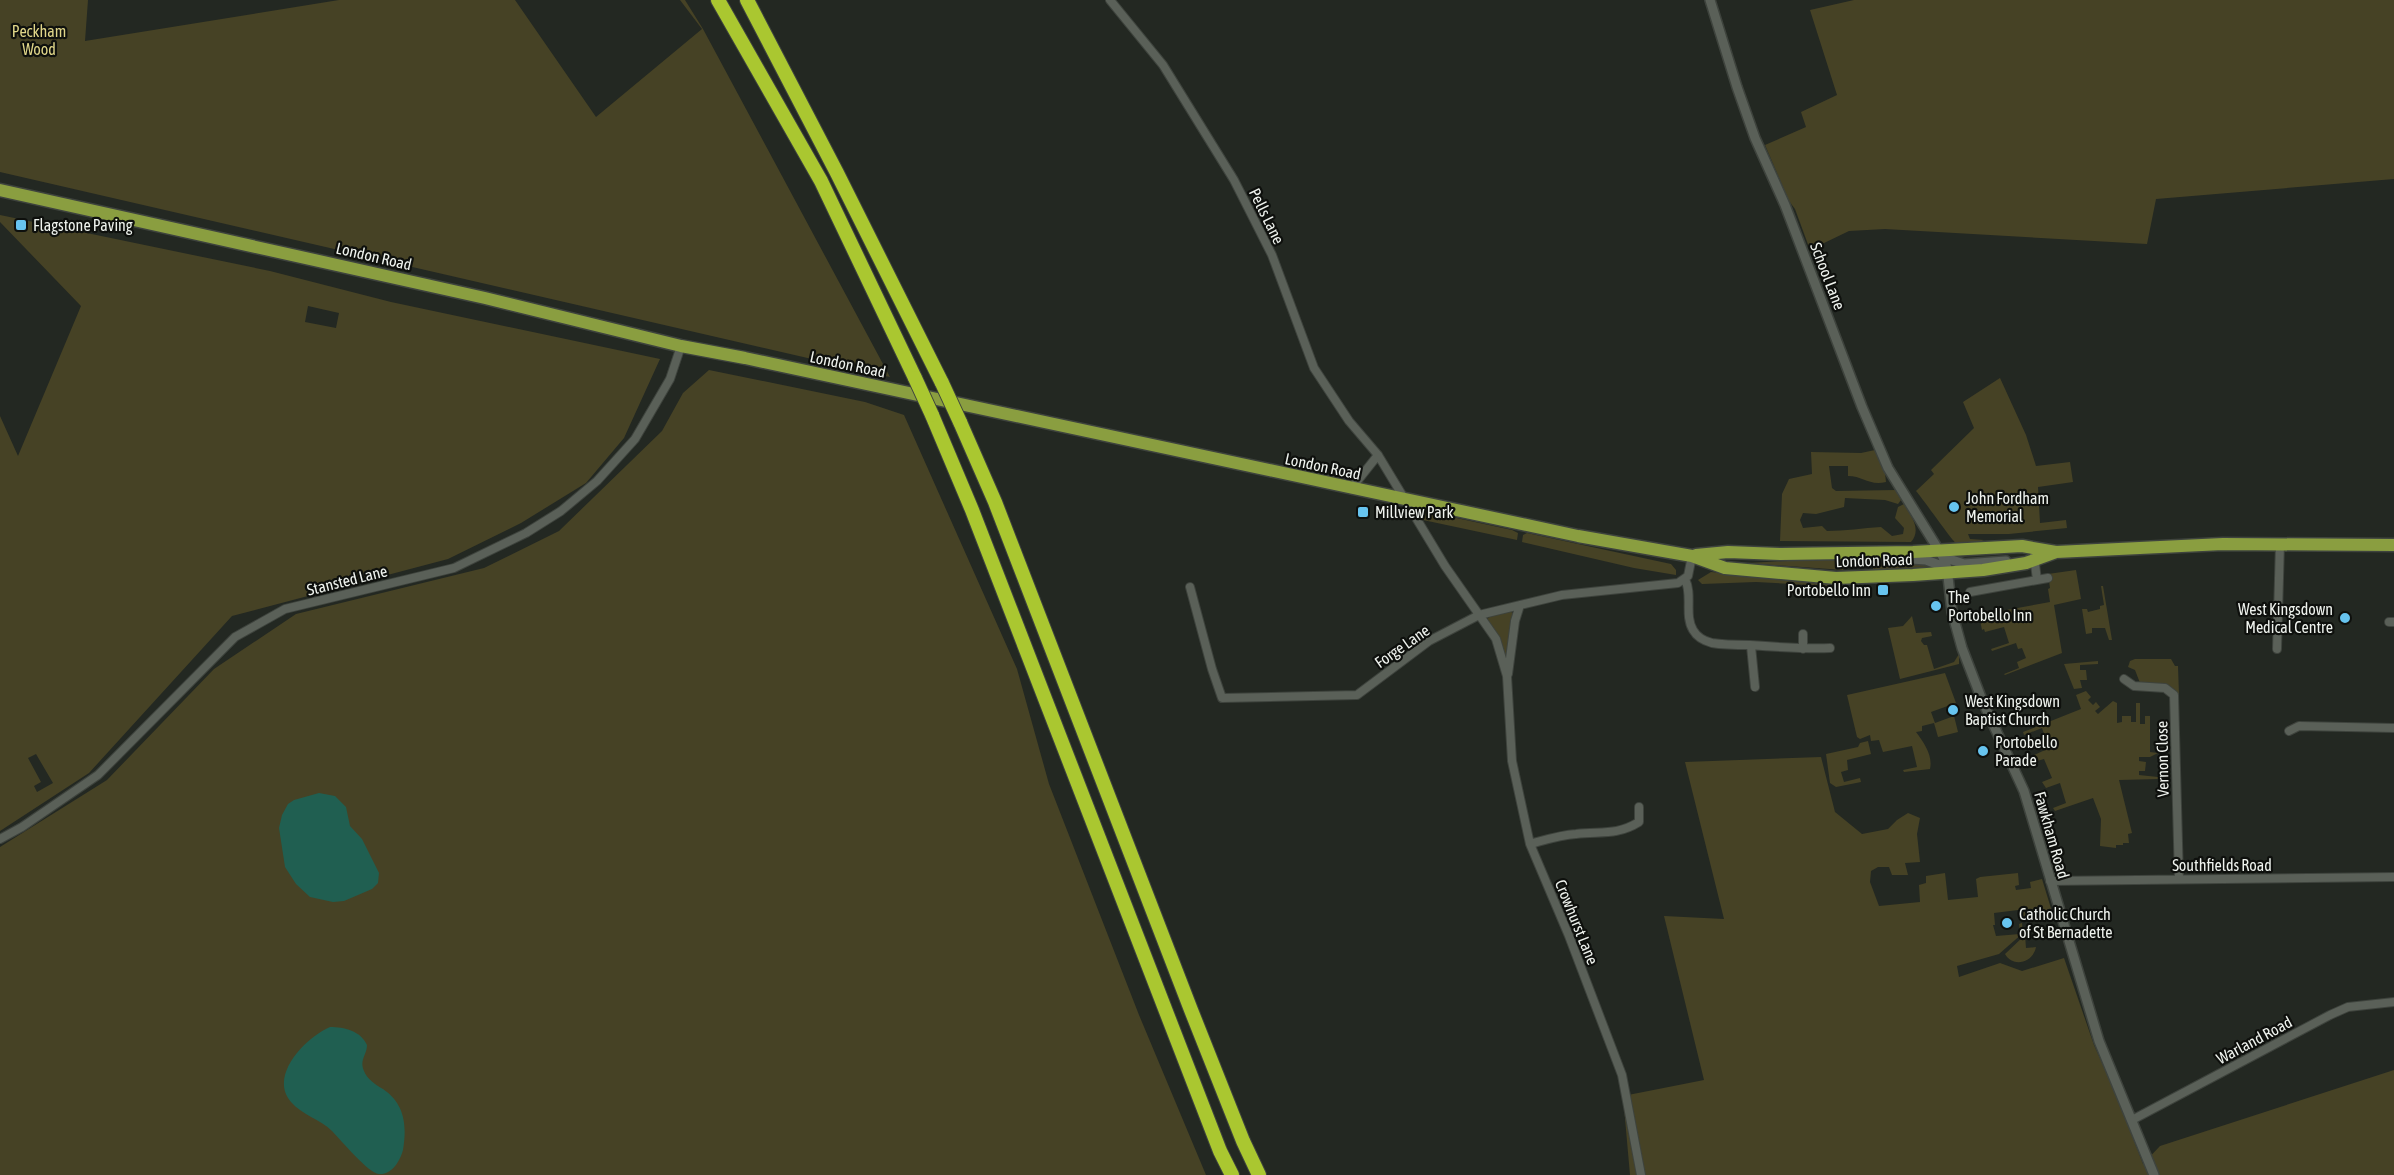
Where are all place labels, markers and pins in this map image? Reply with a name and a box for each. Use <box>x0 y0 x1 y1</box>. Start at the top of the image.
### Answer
place label: Flagstone Paving <box>33 216 133 235</box>
marker: Flagstone Paving <box>14 218 28 232</box>
place label: John Fordham Memorial <box>1966 489 2049 525</box>
marker: John Fordham Memorial <box>1947 500 1961 514</box>
place label: Millview Park <box>1375 503 1454 521</box>
marker: Millview Park <box>1356 505 1370 519</box>
place label: Portobello Inn <box>1787 581 1871 599</box>
marker: Portobello Inn <box>1876 583 1890 597</box>
place label: The Portobello Inn <box>1948 588 2032 624</box>
marker: The Portobello Inn <box>1929 599 1943 613</box>
place label: West Kingsdown Medical Centre <box>2238 600 2333 636</box>
marker: West Kingsdown Medical Centre <box>2338 611 2352 625</box>
place label: West Kingsdown Baptist Church <box>1965 692 2060 729</box>
marker: West Kingsdown Baptist Church <box>1946 703 1960 717</box>
place label: Portobello Parade <box>1995 733 2057 769</box>
marker: Portobello Parade <box>1976 744 1990 758</box>
place label: Catholic Church of St Bernadette <box>2019 905 2113 941</box>
marker: Catholic Church of St Bernadette <box>2000 916 2014 930</box>

